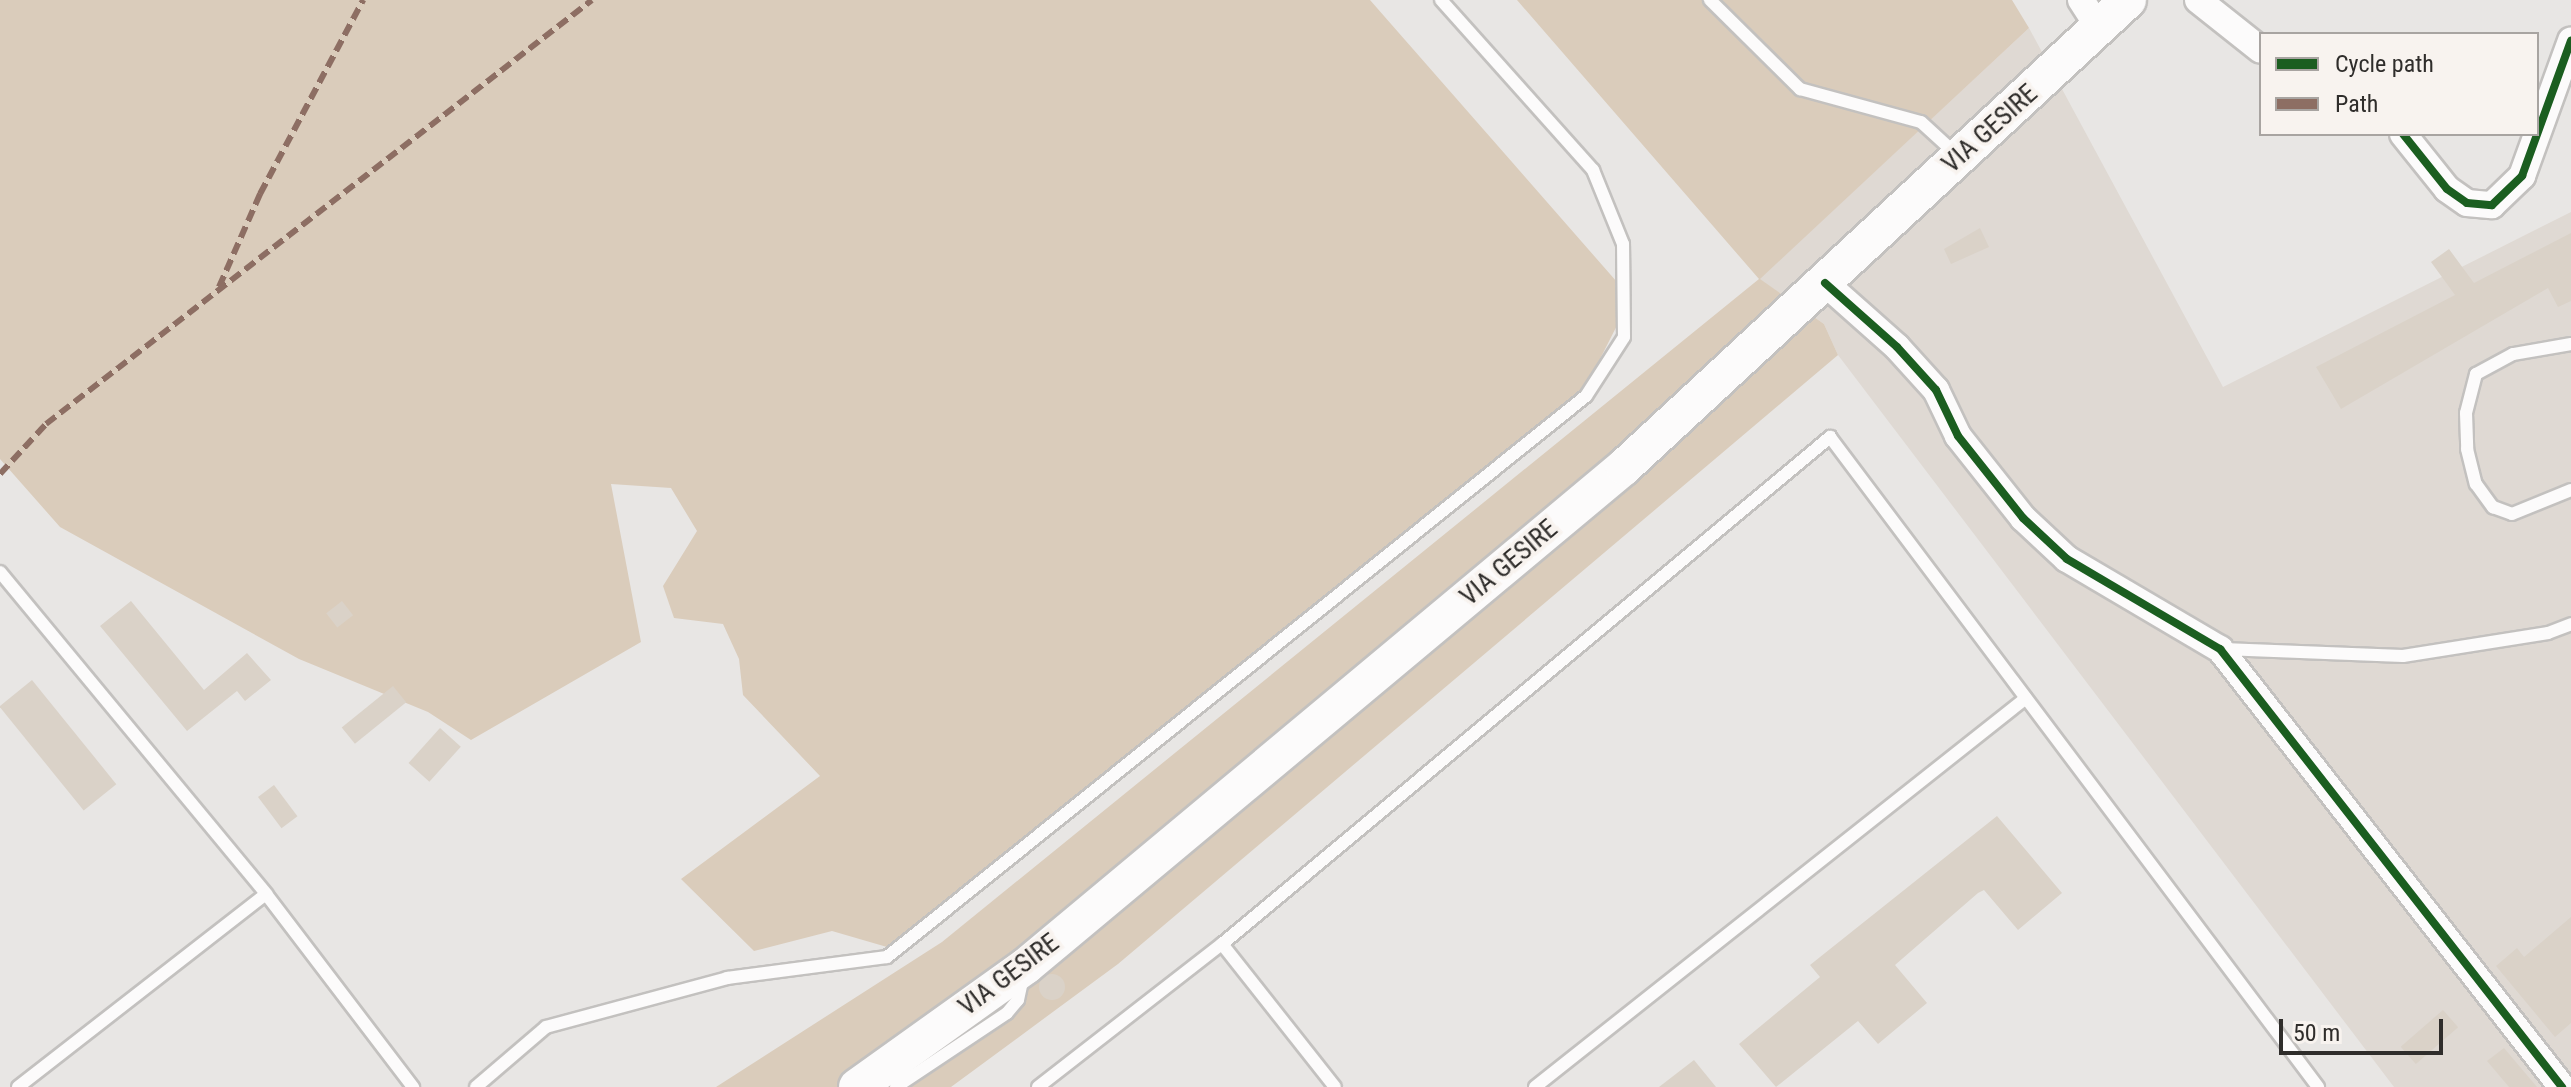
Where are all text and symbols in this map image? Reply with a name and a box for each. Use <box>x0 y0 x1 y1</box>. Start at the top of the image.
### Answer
legend <box>2259 32 2539 136</box>
text: Cycle path <box>2335 50 2434 78</box>
street label: VIA GESIRE <box>1936 78 2044 180</box>
text: Path <box>2335 90 2378 118</box>
street label: VIA GESIRE <box>1454 513 1564 613</box>
street label: VIA GESIRE <box>953 927 1065 1023</box>
scale bar <box>2283 1003 2447 1053</box>
text: 50 m <box>2293 1019 2340 1047</box>

